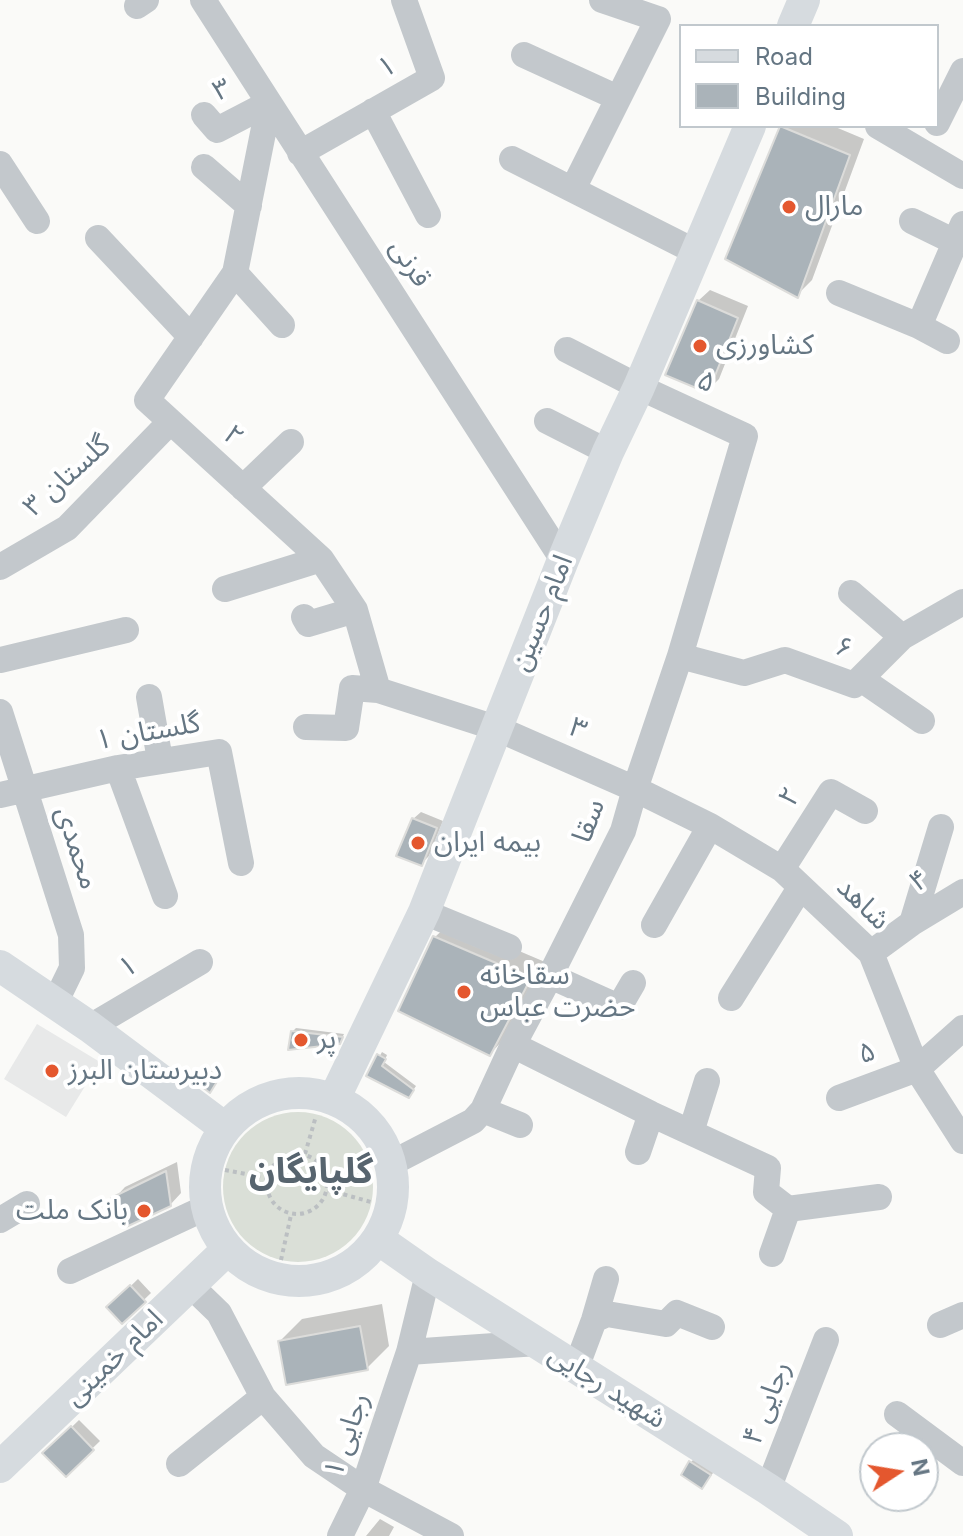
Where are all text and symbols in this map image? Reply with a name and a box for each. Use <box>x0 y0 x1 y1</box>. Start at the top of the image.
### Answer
legend <box>679 24 939 128</box>
text: Road <box>755 42 813 71</box>
street label: ۱ <box>372 48 402 86</box>
street label: ۳ <box>208 71 236 109</box>
text: Building <box>755 82 846 111</box>
place label: مارال <box>805 190 864 224</box>
marker: مارال <box>780 198 798 216</box>
street label: قرنی <box>382 233 438 293</box>
place label: کشاورزی <box>716 329 814 363</box>
marker: کشاورزی <box>691 337 709 355</box>
street label: ۵ <box>692 363 720 401</box>
street label: ۲ <box>216 418 250 454</box>
street label: گلستان ۳ <box>17 428 117 524</box>
street label: امام حسین <box>504 550 580 676</box>
street label: ۶ <box>831 629 857 667</box>
street label: گلستان ۱ <box>93 706 203 758</box>
street label: ۳ <box>564 710 592 748</box>
street label: ۲ <box>772 781 808 813</box>
street label: سقا <box>565 794 613 848</box>
street label: محمدی <box>48 802 106 894</box>
place label: بیمه ایران <box>434 826 541 860</box>
marker: بیمه ایران <box>409 834 427 852</box>
street label: ۴ <box>903 863 935 899</box>
street label: شاهد <box>829 871 897 937</box>
street label: ۱ <box>112 948 144 986</box>
place label: سقاخانه حضرت عباس <box>480 959 636 1025</box>
marker: سقاخانه حضرت عباس <box>455 983 473 1001</box>
place label: پر <box>317 1023 336 1057</box>
marker: پر <box>292 1031 310 1049</box>
street label: ۵ <box>854 1034 880 1072</box>
place label: دبیرستان البرز <box>68 1054 222 1088</box>
marker: دبیرستان البرز <box>43 1062 61 1080</box>
district label: گلپایگان <box>249 1150 373 1194</box>
place label: بانک ملت <box>16 1194 128 1228</box>
marker: بانک ملت <box>135 1202 153 1220</box>
street label: امام خمینی <box>58 1303 170 1413</box>
street label: شهید رجایی <box>542 1338 672 1436</box>
street label: رجایی ۴ <box>736 1357 798 1449</box>
street label: رجایی ۱ <box>317 1389 377 1481</box>
north arrow <box>859 1432 939 1512</box>
text: N <box>906 1457 935 1478</box>

